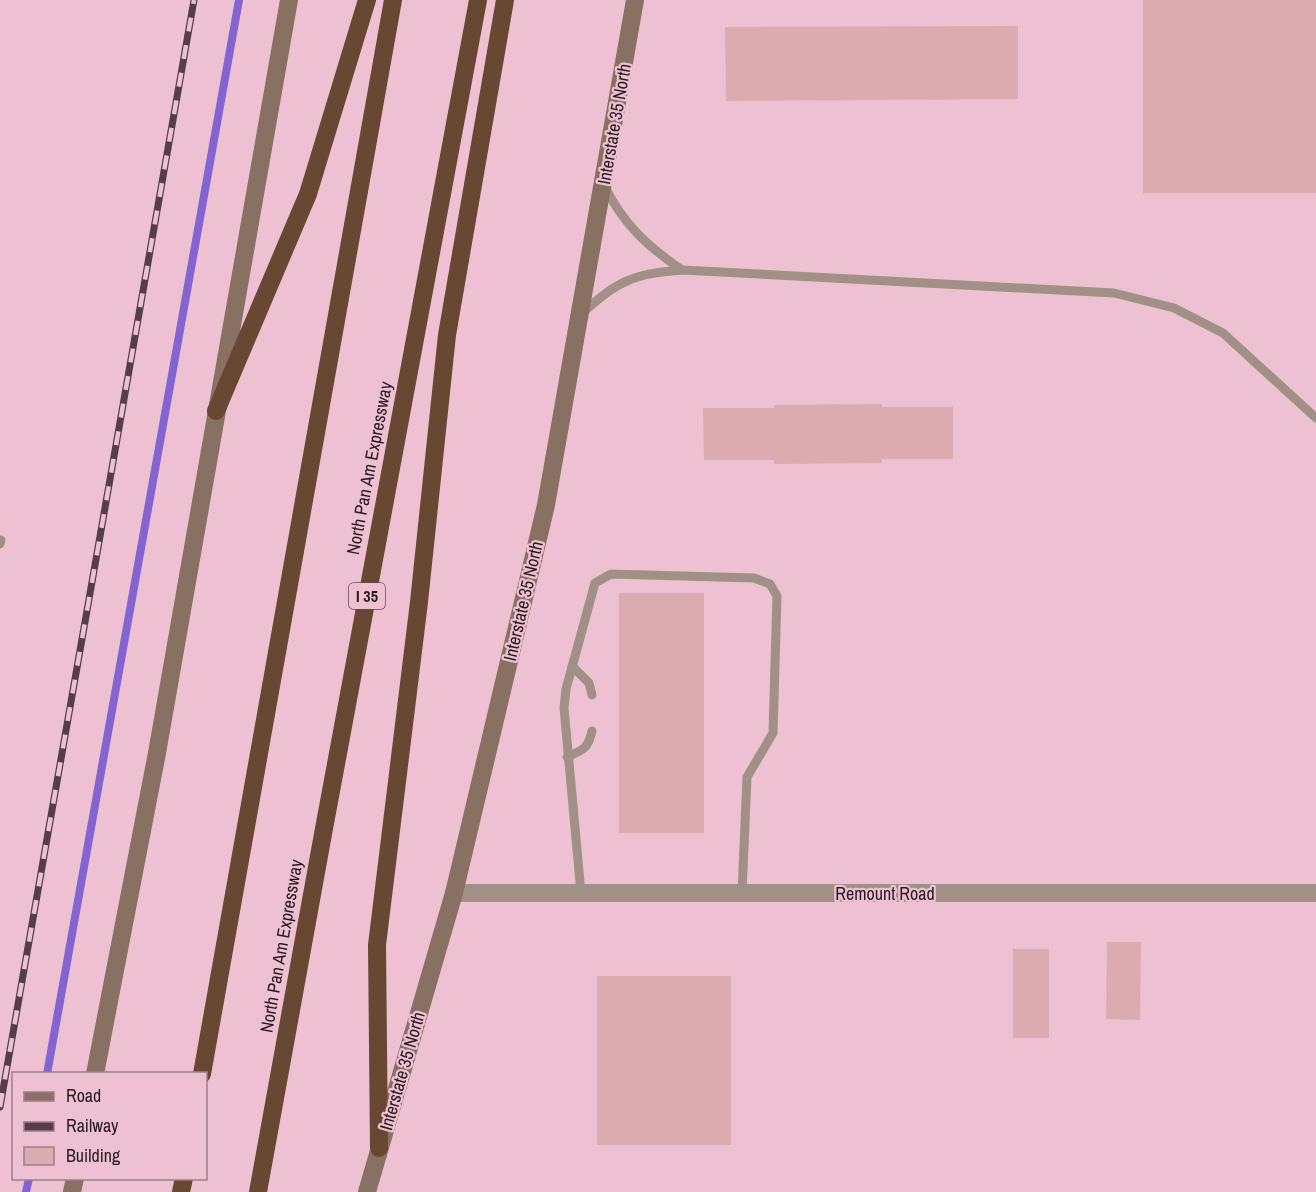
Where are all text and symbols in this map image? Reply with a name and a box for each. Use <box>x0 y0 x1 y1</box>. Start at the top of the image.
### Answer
street label: Interstate 35 North <box>591 62 637 186</box>
street label: North Pan Am Expressway <box>340 379 398 557</box>
street label: Interstate 35 North <box>497 539 549 663</box>
road number: I 35 <box>349 583 385 609</box>
street label: North Pan Am Expressway <box>253 857 309 1035</box>
street label: Remount Road <box>835 881 935 906</box>
street label: Interstate 35 North <box>373 1009 431 1133</box>
legend <box>12 1072 207 1180</box>
text: Road <box>66 1083 101 1108</box>
text: Railway <box>66 1113 119 1138</box>
text: Building <box>66 1143 121 1168</box>

